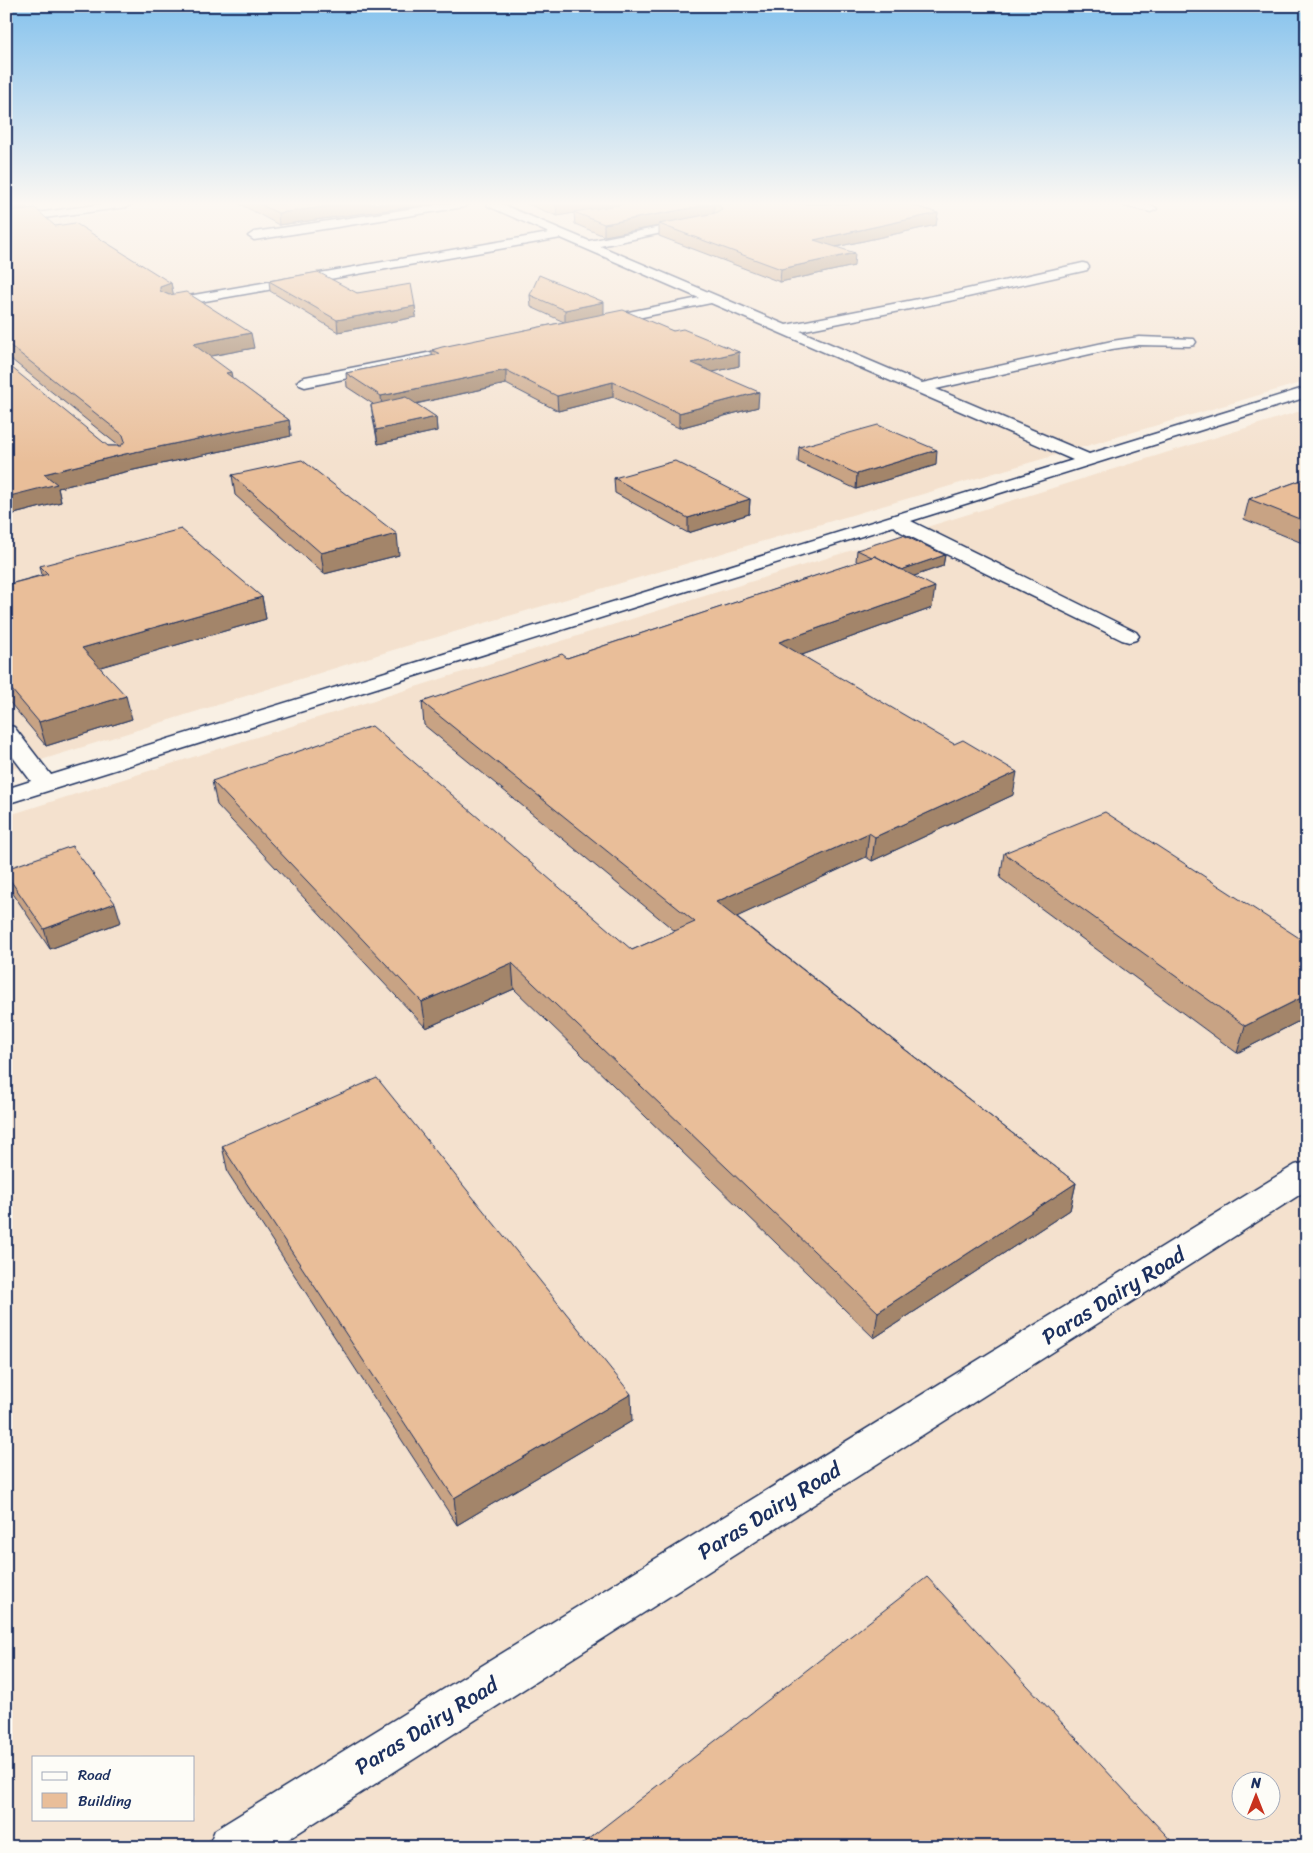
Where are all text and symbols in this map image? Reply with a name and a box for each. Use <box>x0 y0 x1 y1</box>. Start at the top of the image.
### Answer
street label: Paras Dairy Road <box>1034 1235 1194 1355</box>
street label: Paras Dairy Road <box>690 1450 850 1570</box>
street label: Paras Dairy Road <box>347 1665 507 1785</box>
legend <box>32 1756 195 1820</box>
text: Road <box>78 1762 111 1788</box>
north arrow <box>1230 1770 1280 1820</box>
text: N <box>1250 1771 1261 1796</box>
text: Building <box>78 1788 132 1814</box>

